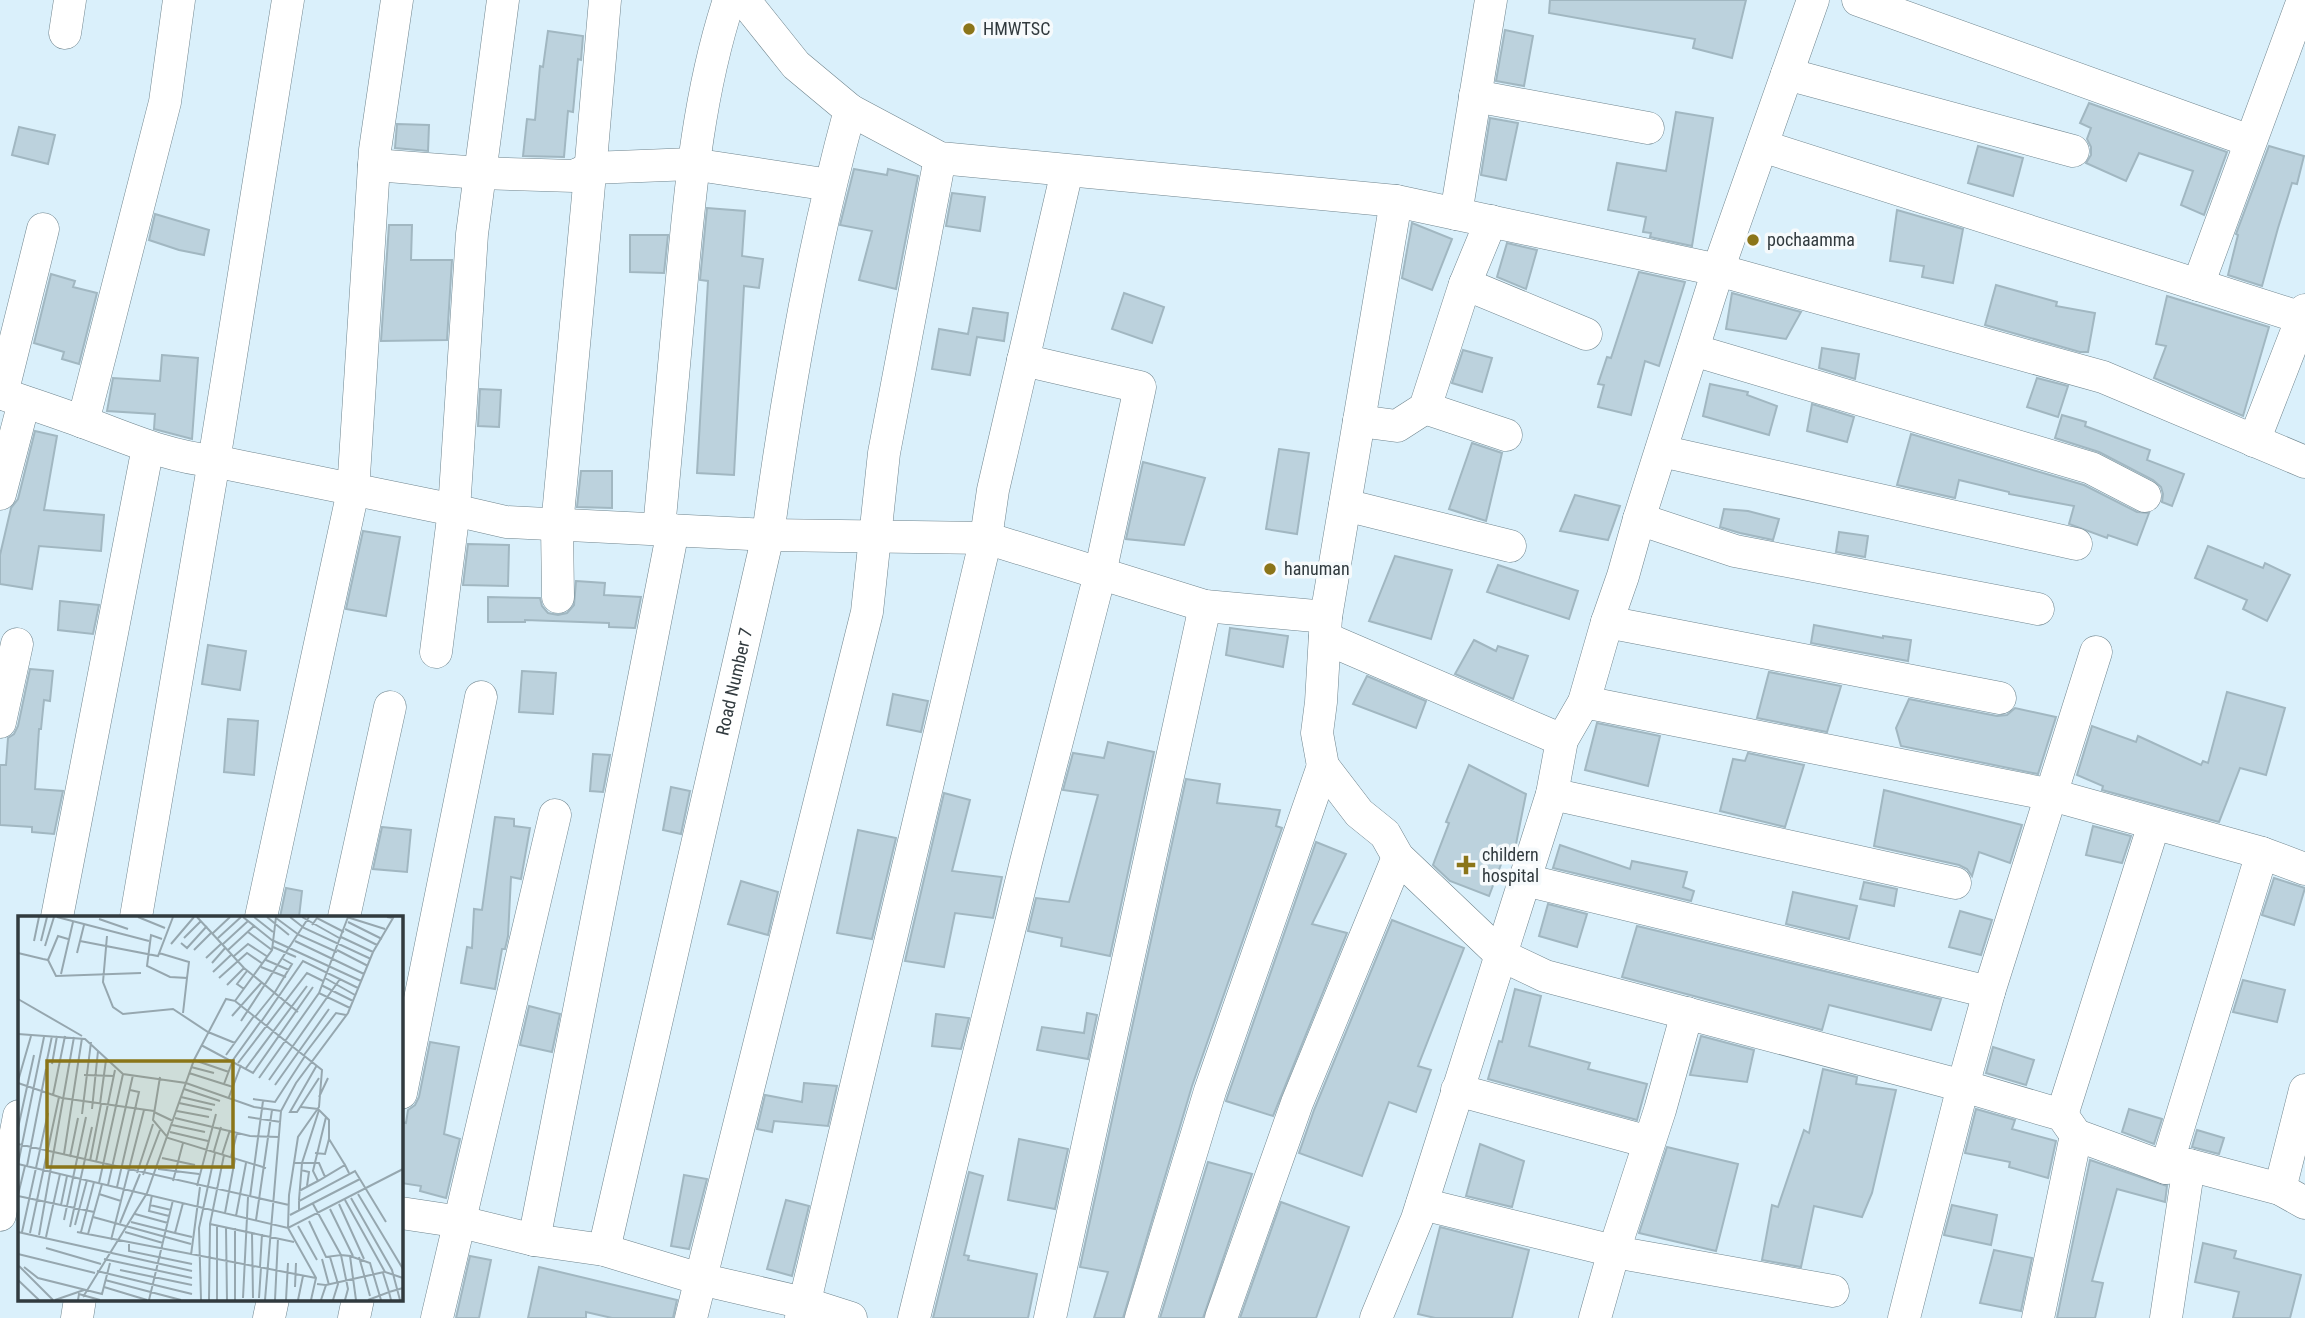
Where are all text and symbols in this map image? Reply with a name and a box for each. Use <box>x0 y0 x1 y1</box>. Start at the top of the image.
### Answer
place label: HMWTSC <box>983 18 1050 39</box>
marker: HMWTSC <box>961 21 977 37</box>
place label: pochaamma <box>1767 229 1855 250</box>
marker: pochaamma <box>1745 232 1761 248</box>
place label: hanuman <box>1284 558 1350 579</box>
marker: hanuman <box>1262 561 1278 577</box>
street label: Road Number 7 <box>711 626 756 737</box>
place label: childern hospital <box>1482 844 1539 886</box>
marker: childern hospital <box>1456 855 1476 875</box>
inset map <box>18 916 402 1300</box>

